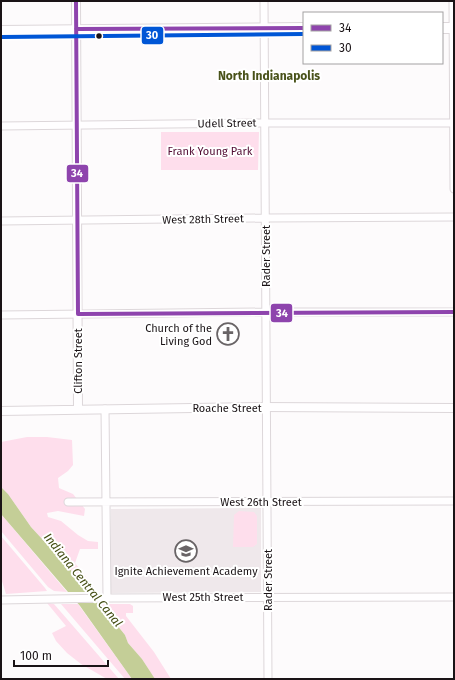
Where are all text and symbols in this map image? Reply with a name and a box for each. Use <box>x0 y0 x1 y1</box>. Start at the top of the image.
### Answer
legend <box>303 12 443 64</box>
text: 34 <box>339 21 352 35</box>
line badge: 30 <box>141 26 164 45</box>
text: 30 <box>145 29 159 42</box>
unlabelled marker <box>94 31 104 41</box>
text: 30 <box>339 41 352 55</box>
district label: North Indianapolis <box>218 69 320 83</box>
street label: Udell Street <box>197 116 257 131</box>
park label: Frank Young Park <box>168 145 253 158</box>
line badge: 34 <box>66 164 89 183</box>
text: 34 <box>70 167 83 180</box>
street label: West 28th Street <box>162 212 244 227</box>
street label: Rader Street <box>260 225 273 287</box>
line badge: 34 <box>270 303 293 323</box>
text: 34 <box>275 307 288 320</box>
church icon: Church of the Living God <box>215 321 241 347</box>
place label: Church of the Living God <box>145 322 212 348</box>
street label: Clifton Street <box>72 328 85 394</box>
street label: Roache Street <box>192 402 262 415</box>
street label: West 26th Street <box>220 496 302 509</box>
water label: Indiana Central Canal <box>41 530 125 630</box>
school or university icon: Ignite Achievement Academy <box>173 538 199 564</box>
street label: Rader Street <box>262 549 275 611</box>
place label: Ignite Achievement Academy <box>114 565 258 578</box>
street label: West 25th Street <box>162 591 244 604</box>
scale bar <box>14 642 108 668</box>
text: 100 m <box>20 649 52 663</box>

